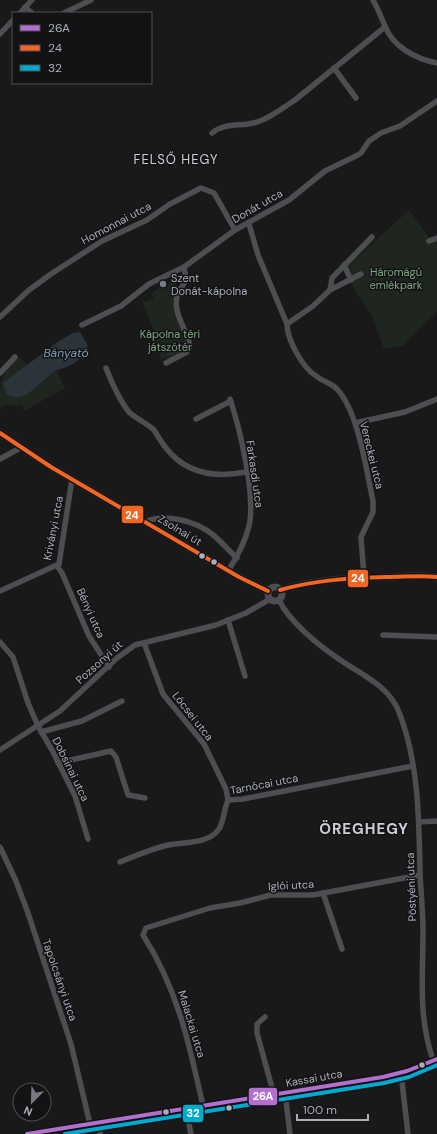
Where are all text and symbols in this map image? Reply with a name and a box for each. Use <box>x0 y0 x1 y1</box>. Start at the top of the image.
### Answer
legend <box>12 12 152 84</box>
text: 26A <box>48 20 70 36</box>
text: 24 <box>48 40 62 56</box>
text: 32 <box>48 60 62 76</box>
district label: FELSŐ HEGY <box>134 151 218 168</box>
street label: Donát utca <box>229 186 285 226</box>
street label: Homonnai utca <box>79 199 153 247</box>
park label: Háromágú emlékpark <box>370 265 423 292</box>
place label: Szent Donát-kápolna <box>171 271 247 298</box>
marker: Szent Donát-kápolna <box>158 279 168 289</box>
park label: Kápolna téri játszótér <box>140 327 200 354</box>
water label: Bányató <box>43 345 89 361</box>
street label: Vereckei utca <box>357 420 387 490</box>
street label: Farkasdi utca <box>243 439 267 509</box>
street label: Kriványi utca <box>40 495 66 561</box>
line badge: 24 <box>121 505 144 524</box>
text: 24 <box>125 508 139 522</box>
street label: Zsolnai út <box>155 511 205 549</box>
unlabelled marker <box>197 551 207 561</box>
unlabelled marker <box>209 557 219 567</box>
line badge: 24 <box>347 569 369 588</box>
text: 24 <box>351 571 365 585</box>
street label: Bényi utca <box>74 586 108 640</box>
street label: Pozsonyi út <box>73 637 125 687</box>
street label: Lőcsei utca <box>169 689 217 743</box>
street label: Dobsinai utca <box>49 735 93 803</box>
street label: Tarnócai utca <box>229 771 299 797</box>
district label: ÖREGHEGY <box>319 819 409 839</box>
street label: Pöstyéni utca <box>403 852 419 922</box>
street label: Iglói utca <box>268 877 314 893</box>
street label: Tapolcsányi utca <box>39 937 81 1023</box>
street label: Malackai utca <box>175 989 209 1059</box>
unlabelled marker <box>417 1060 427 1070</box>
street label: Kassai utca <box>284 1066 344 1090</box>
north arrow <box>12 1082 52 1122</box>
line badge: 26A <box>248 1087 278 1106</box>
text: 26A <box>253 1089 274 1103</box>
scale bar <box>297 1096 368 1122</box>
text: 100 m <box>303 1102 337 1118</box>
text: N <box>22 1103 35 1119</box>
unlabelled marker <box>224 1103 234 1113</box>
line badge: 32 <box>182 1104 204 1123</box>
text: 32 <box>187 1106 199 1120</box>
unlabelled marker <box>161 1107 171 1117</box>

